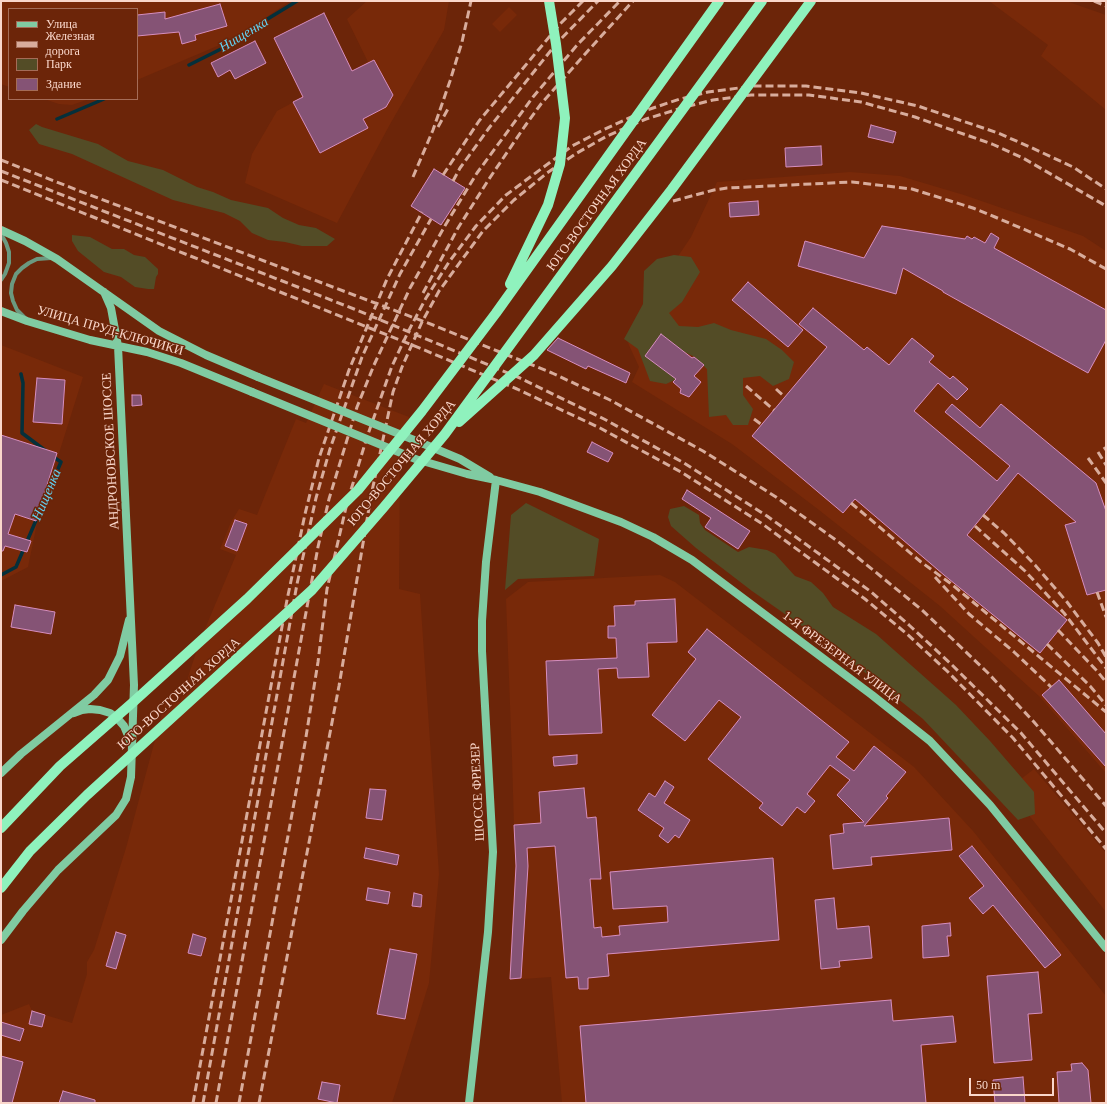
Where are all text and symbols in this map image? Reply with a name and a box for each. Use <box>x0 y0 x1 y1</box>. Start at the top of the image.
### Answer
legend <box>8 8 138 100</box>
water label: Нищенка <box>216 14 272 56</box>
text: Улица <box>46 17 77 31</box>
text: Железная дорога <box>46 29 95 58</box>
text: Парк <box>46 57 72 71</box>
text: Здание <box>46 77 81 91</box>
street label: ЮГО-ВОСТОЧНАЯ ХОРДА <box>544 136 650 274</box>
street label: УЛИЦА ПРУД-КЛЮЧИКИ <box>35 303 185 359</box>
street label: АНДРОНОВСКОЕ ШОССЕ <box>99 372 123 530</box>
street label: ЮГО-ВОСТОЧНАЯ ХОРДА <box>345 397 459 529</box>
water label: Нищенка <box>29 467 65 523</box>
street label: 1-Я ФРЕЗЕРНАЯ УЛИЦА <box>779 608 905 708</box>
street label: ЮГО-ВОСТОЧНАЯ ХОРДА <box>114 635 244 753</box>
street label: ШОССЕ ФРЕЗЕР <box>468 742 488 842</box>
scale bar <box>971 1070 1056 1096</box>
text: 50 m <box>976 1078 1000 1092</box>

